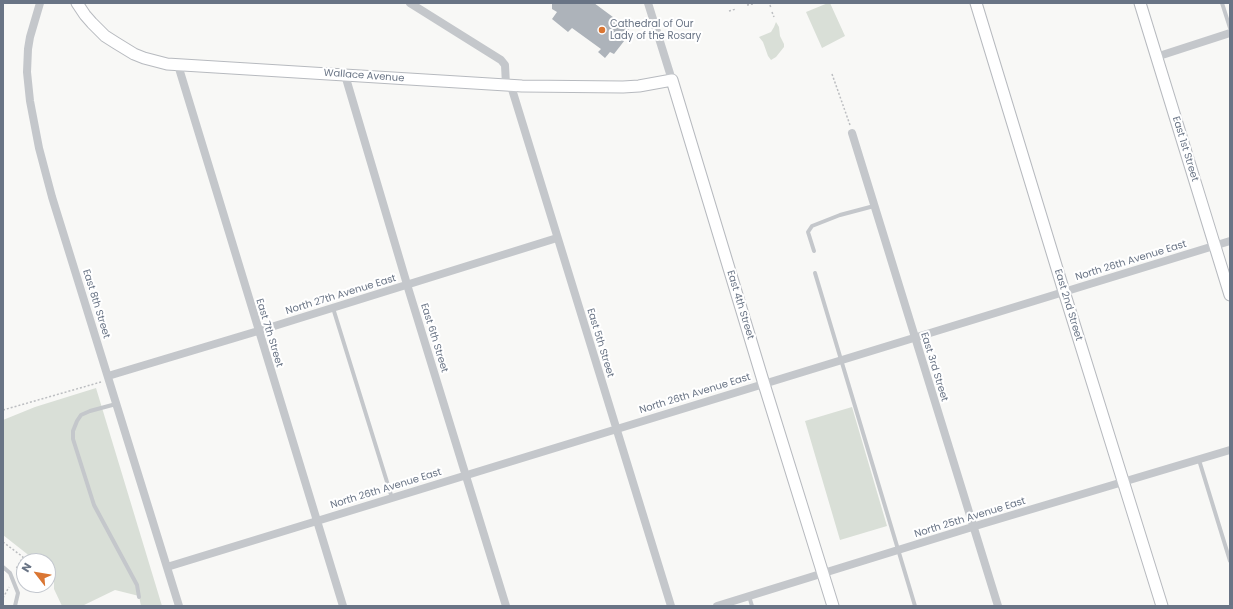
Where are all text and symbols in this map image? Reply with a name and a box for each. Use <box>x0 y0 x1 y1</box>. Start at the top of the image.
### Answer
place label: Cathedral of Our Lady of the Rosary <box>610 18 701 42</box>
marker: Cathedral of Our Lady of the Rosary <box>597 25 607 35</box>
street label: Wallace Avenue <box>323 67 405 85</box>
street label: East 1st Street <box>1169 115 1201 183</box>
street label: North 26th Avenue East <box>1074 238 1188 284</box>
street label: East 8th Street <box>80 268 112 340</box>
street label: East 2nd Street <box>1051 268 1085 342</box>
street label: East 4th Street <box>724 269 756 341</box>
street label: North 27th Avenue East <box>284 272 398 318</box>
street label: East 7th Street <box>253 297 285 369</box>
street label: East 6th Street <box>418 302 450 374</box>
street label: East 5th Street <box>584 307 616 379</box>
street label: East 3rd Street <box>918 331 950 403</box>
street label: North 26th Avenue East <box>638 371 752 417</box>
street label: North 26th Avenue East <box>329 466 443 512</box>
street label: North 25th Avenue East <box>913 495 1027 541</box>
north arrow <box>16 553 56 593</box>
text: N <box>18 560 36 575</box>

